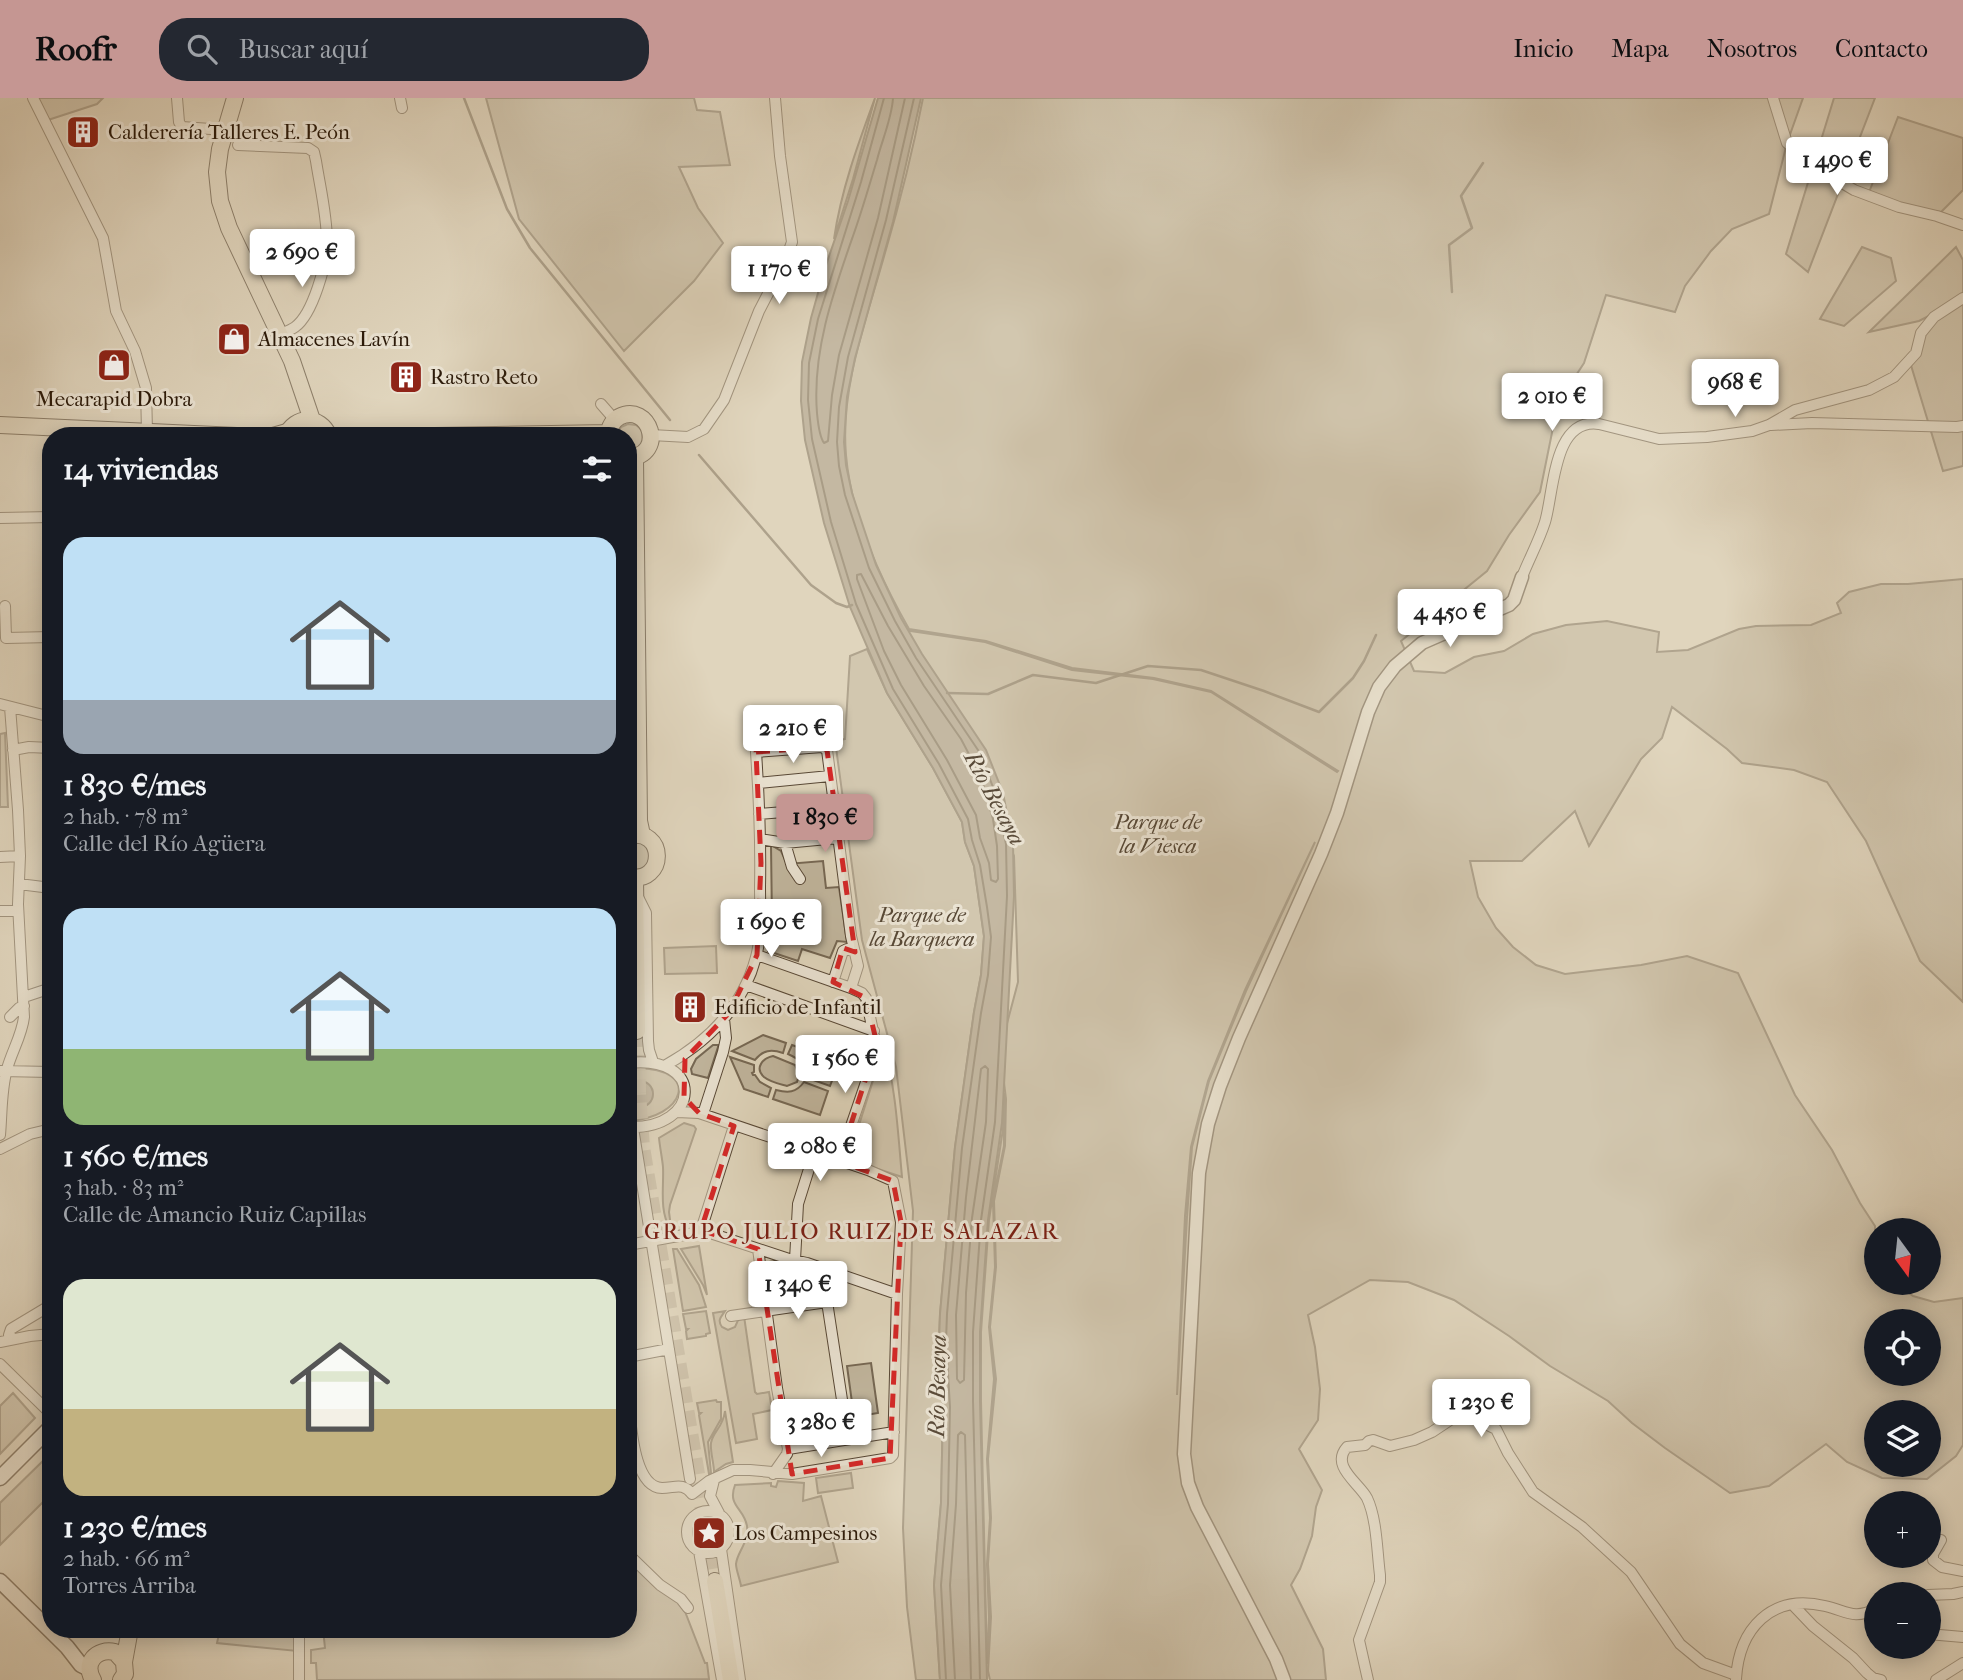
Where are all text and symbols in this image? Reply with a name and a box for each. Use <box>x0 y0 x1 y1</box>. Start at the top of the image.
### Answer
search box <box>159 18 649 81</box>
text: Roofr <box>35 30 117 69</box>
icon: search <box>183 30 221 68</box>
text: Buscar aquí <box>239 34 368 65</box>
text: Inicio <box>1513 35 1573 63</box>
text: Mapa <box>1611 35 1669 63</box>
text: Nosotros <box>1707 35 1797 63</box>
text: Contacto <box>1835 35 1928 63</box>
building icon: Calderería Talleres E. Peón <box>64 113 102 151</box>
place label: Calderería Talleres E. Peón <box>108 120 350 144</box>
pin: 1 490 € <box>1772 138 1902 197</box>
text: 1 490 € <box>1802 146 1872 173</box>
pin: 2 690 € <box>237 230 367 289</box>
text: 2 690 € <box>266 238 338 265</box>
pin: 1 170 € <box>714 246 844 306</box>
text: 1 170 € <box>747 255 811 282</box>
shop icon: Almacenes Lavín <box>215 320 253 358</box>
place label: Almacenes Lavín <box>257 327 410 351</box>
shop icon: Mecarapid Dobra <box>95 346 133 384</box>
building icon: Rastro Reto <box>387 358 425 396</box>
pin: 968 € <box>1686 360 1784 419</box>
place label: Rastro Reto <box>430 365 538 389</box>
text: 968 € <box>1708 368 1762 395</box>
pin: 2 010 € <box>1487 374 1617 433</box>
text: 2 010 € <box>1518 382 1586 409</box>
place label: Mecarapid Dobra <box>36 387 192 411</box>
icon: filters <box>578 450 616 488</box>
text: 14 viviendas <box>63 452 218 487</box>
icon: home <box>277 582 403 708</box>
pin: 4 450 € <box>1385 589 1515 649</box>
text: 4 450 € <box>1414 598 1486 625</box>
pin: 2 210 € <box>728 706 858 765</box>
text: 2 210 € <box>759 714 827 741</box>
water label: Río Besaya <box>958 745 1031 850</box>
text: 1 830 €/mes <box>63 768 206 803</box>
pin: 1 830 € <box>760 794 890 854</box>
text: 2 hab. · 78 m² <box>63 803 187 830</box>
text: 1 830 € <box>792 803 858 830</box>
park label: Parque de la Viesca <box>1113 810 1202 858</box>
text: Calle del Río Agüera <box>63 830 265 857</box>
pin: 1 690 € <box>706 900 836 959</box>
park label: Parque de la Barquera <box>868 903 975 951</box>
text: 1 690 € <box>737 908 805 935</box>
icon: home <box>277 953 403 1079</box>
building icon: Edificio de Infantil <box>671 988 709 1026</box>
place label: Edificio de Infantil <box>714 995 882 1019</box>
pin: 1 560 € <box>780 1035 910 1095</box>
text: 1 560 € <box>812 1044 878 1071</box>
pin: 2 080 € <box>755 1124 885 1183</box>
text: 2 080 € <box>784 1132 856 1159</box>
text: 1 560 €/mes <box>63 1139 208 1174</box>
text: 3 hab. · 83 m² <box>63 1174 183 1201</box>
text: Calle de Amancio Ruiz Capillas <box>63 1201 366 1228</box>
district label: GRUPO JULIO RUIZ DE SALAZAR <box>644 1218 1060 1245</box>
north arrow <box>1864 1218 1941 1295</box>
map controls <box>1864 1218 1941 1659</box>
pin: 1 340 € <box>733 1262 863 1321</box>
text: 1 340 € <box>764 1270 832 1297</box>
button: locate <box>1864 1309 1941 1386</box>
icon: home <box>277 1324 403 1450</box>
water label: Río Besaya <box>923 1334 952 1440</box>
pin: 1 230 € <box>1416 1380 1546 1439</box>
text: 1 230 € <box>1448 1388 1514 1415</box>
pin: 3 280 € <box>756 1400 886 1459</box>
button: layers <box>1864 1400 1941 1477</box>
text: 3 280 € <box>786 1408 856 1435</box>
button: + <box>1864 1491 1941 1568</box>
text: 1 230 €/mes <box>63 1510 207 1545</box>
place icon: Los Campesinos <box>690 1514 728 1552</box>
place label: Los Campesinos <box>734 1521 877 1545</box>
text: 2 hab. · 66 m² <box>63 1545 190 1572</box>
text: Torres Arriba <box>63 1572 196 1599</box>
button: − <box>1864 1582 1941 1659</box>

